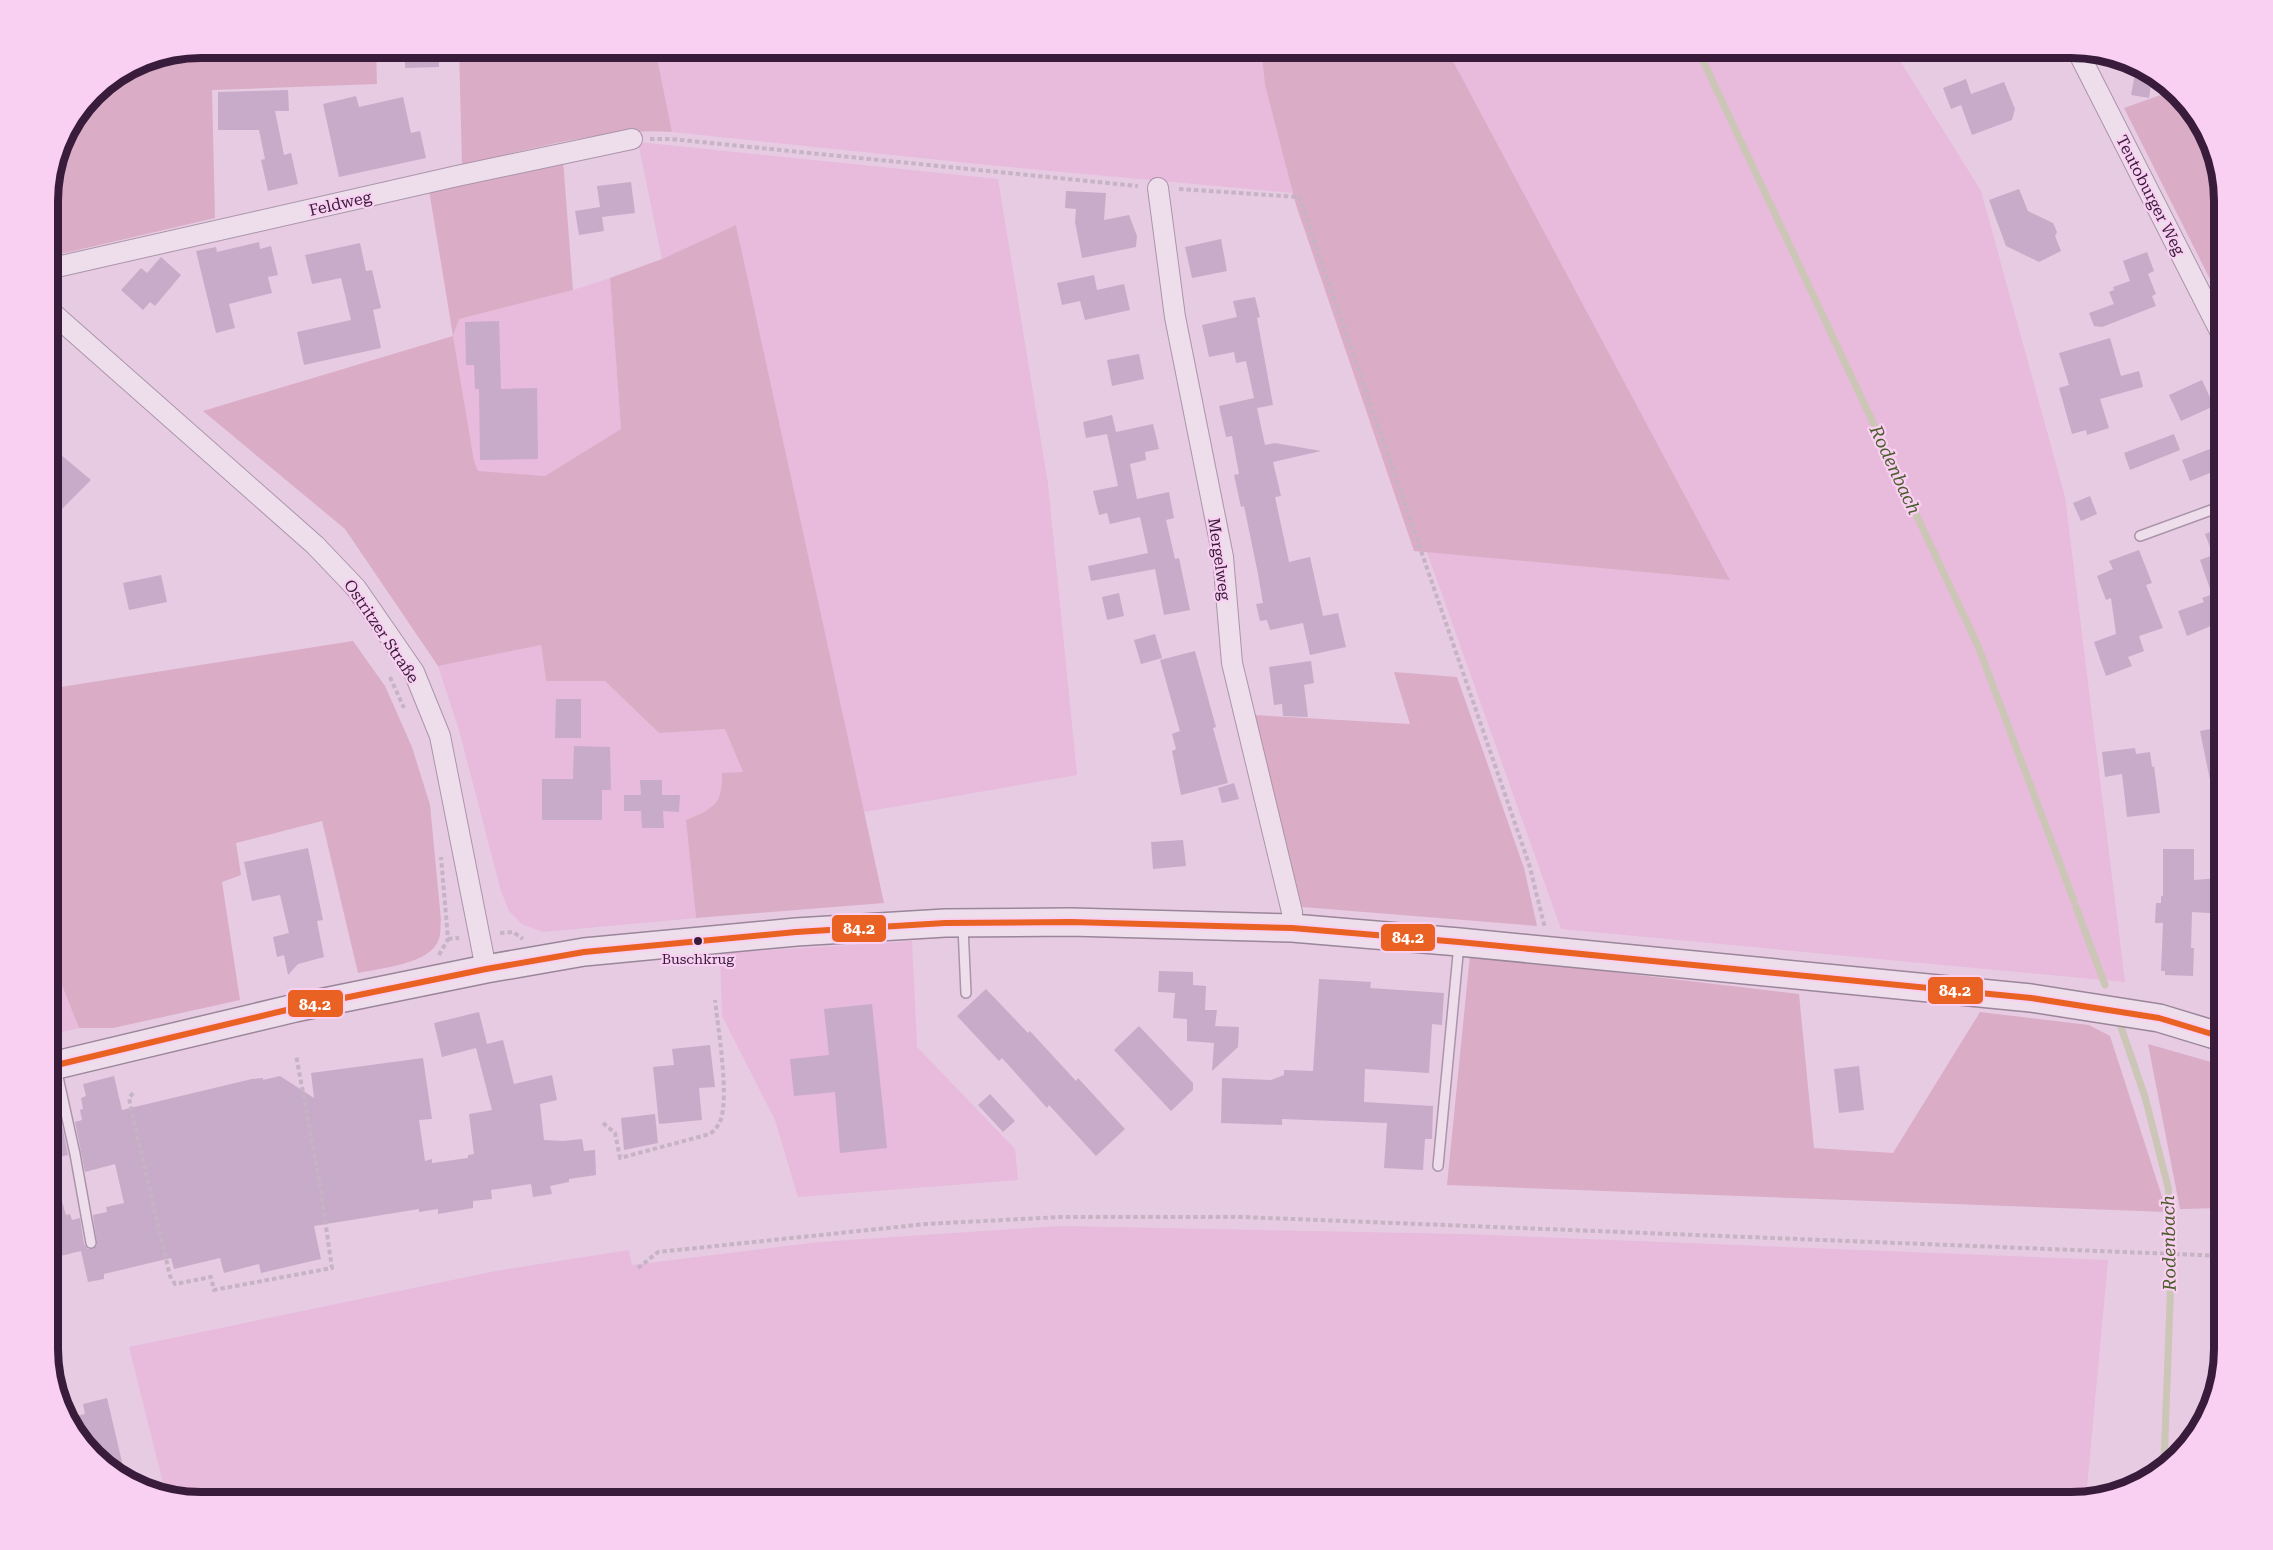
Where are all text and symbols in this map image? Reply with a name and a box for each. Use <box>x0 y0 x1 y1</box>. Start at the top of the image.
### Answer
street label: Teutoburger Weg <box>2112 132 2189 259</box>
street label: Feldweg <box>307 187 374 220</box>
water label: Rodenbach <box>1865 421 1925 518</box>
street label: Mergelweg <box>1204 517 1235 602</box>
street label: Ostritzer Straße <box>340 576 423 687</box>
line badge: 84.2 <box>831 914 887 943</box>
text: 84.2 <box>843 919 875 938</box>
line badge: 84.2 <box>1380 923 1436 952</box>
text: 84.2 <box>1392 928 1424 947</box>
marker: Buschkrug <box>692 935 704 947</box>
place label: Buschkrug <box>662 951 734 967</box>
line badge: 84.2 <box>1927 976 1984 1005</box>
text: 84.2 <box>1939 981 1971 1000</box>
line badge: 84.2 <box>287 989 344 1018</box>
text: 84.2 <box>299 995 331 1014</box>
water label: Rodenbach <box>2157 1195 2180 1292</box>

